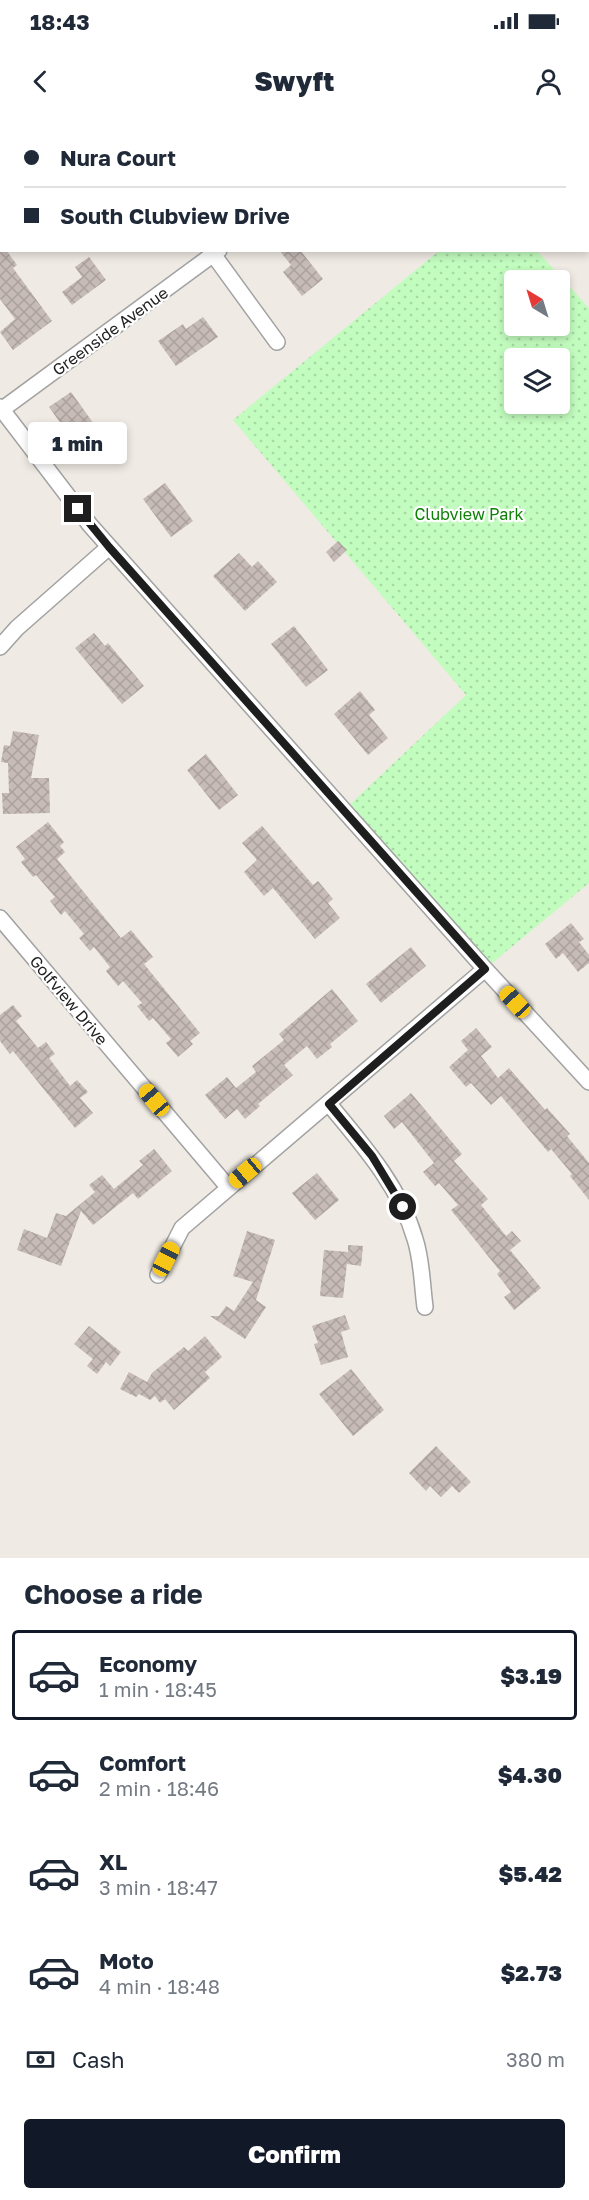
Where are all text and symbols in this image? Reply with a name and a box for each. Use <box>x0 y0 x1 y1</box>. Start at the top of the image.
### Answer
text: 18:43 <box>30 8 90 35</box>
icon: back <box>24 65 57 98</box>
text: Swyft <box>255 65 334 97</box>
icon: person <box>532 65 565 98</box>
text: Nura Court <box>60 144 176 171</box>
text: South Clubview Drive <box>60 202 290 229</box>
north arrow <box>504 270 570 336</box>
map controls <box>504 270 570 414</box>
street label: Greenside Avenue <box>48 282 172 380</box>
button: layers <box>504 348 570 414</box>
callout: 1 min <box>28 422 128 464</box>
text: 1 min <box>52 431 103 455</box>
route end <box>64 495 91 522</box>
park label: Clubview Park <box>414 504 524 524</box>
street label: Golfview Drive <box>26 951 112 1049</box>
car <box>496 983 534 1021</box>
car <box>136 1080 172 1120</box>
car <box>225 1155 265 1191</box>
route start <box>389 1193 416 1220</box>
car <box>150 1239 182 1279</box>
text: Choose a ride <box>24 1578 203 1610</box>
icon: car <box>27 1648 81 1702</box>
text: Economy <box>99 1650 197 1677</box>
text: $3.19 <box>500 1662 562 1689</box>
text: 1 min · 18:45 <box>99 1677 217 1701</box>
icon: car <box>27 1747 81 1801</box>
text: Comfort <box>99 1749 186 1776</box>
text: $4.30 <box>498 1761 562 1788</box>
text: 2 min · 18:46 <box>99 1776 219 1800</box>
icon: car <box>27 1846 81 1900</box>
text: XL <box>99 1848 127 1875</box>
text: $5.42 <box>499 1860 562 1887</box>
text: 3 min · 18:47 <box>99 1875 218 1899</box>
icon: car <box>27 1945 81 1999</box>
text: Moto <box>99 1947 154 1974</box>
text: $2.73 <box>500 1959 562 1986</box>
text: 4 min · 18:48 <box>99 1974 220 1998</box>
icon: cash <box>24 2043 57 2076</box>
text: Cash <box>72 2046 125 2073</box>
text: 380 m <box>506 2047 565 2071</box>
button: Confirm <box>24 2119 565 2188</box>

